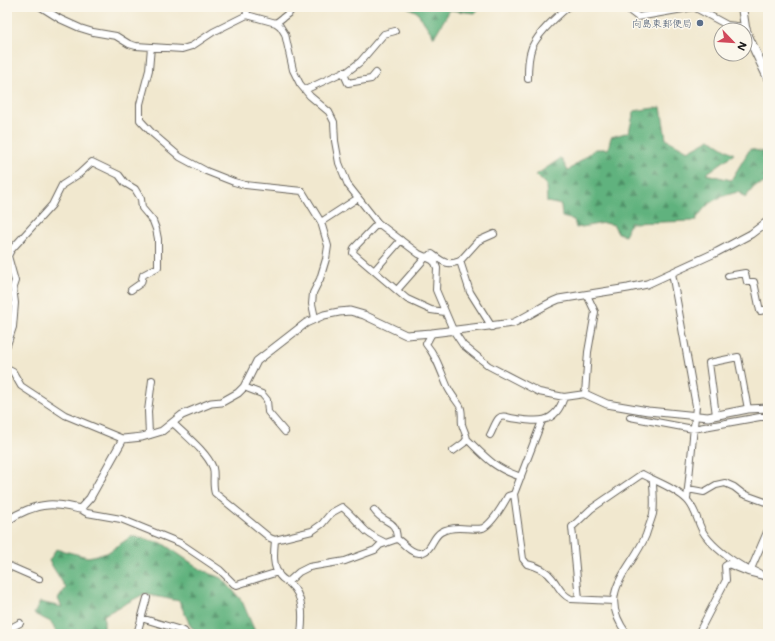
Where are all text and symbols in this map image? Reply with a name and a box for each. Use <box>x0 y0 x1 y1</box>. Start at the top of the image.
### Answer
place label: 向島東郵便局 <box>632 16 692 30</box>
marker: 向島東郵便局 <box>695 18 705 28</box>
north arrow <box>713 22 753 62</box>
text: N <box>734 39 751 53</box>

